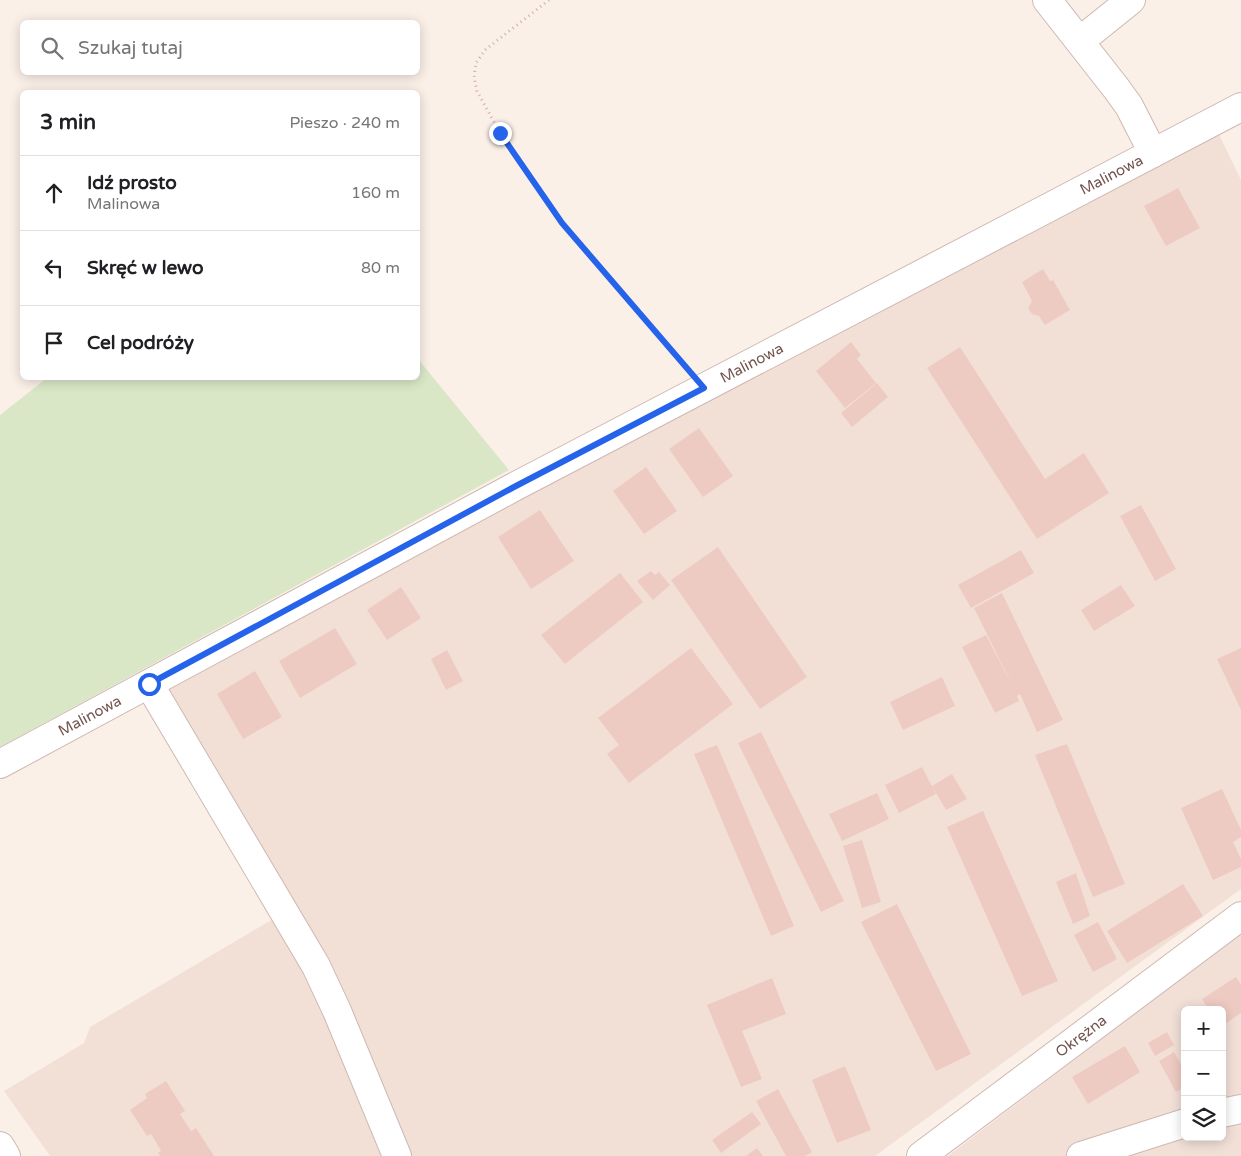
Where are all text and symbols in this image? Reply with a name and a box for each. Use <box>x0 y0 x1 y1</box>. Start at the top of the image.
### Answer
search box <box>20 20 420 75</box>
icon: search <box>38 34 66 62</box>
text: Szukaj tutaj <box>78 37 183 59</box>
text: 3 min <box>40 110 96 135</box>
text: Pieszo · 240 m <box>289 113 400 133</box>
route end <box>489 122 512 145</box>
street label: Malinowa <box>1077 151 1146 199</box>
text: Idź prosto <box>87 172 177 194</box>
icon: ahead <box>40 179 68 207</box>
text: 160 m <box>351 183 400 203</box>
text: Malinowa <box>87 194 160 214</box>
icon: left <box>40 254 68 282</box>
text: Skręć w lewo <box>87 257 204 279</box>
text: 80 m <box>361 258 400 278</box>
icon: arrive <box>40 329 68 357</box>
text: Cel podróży <box>87 332 194 354</box>
street label: Malinowa <box>717 339 786 387</box>
route start <box>138 673 161 696</box>
street label: Malinowa <box>55 691 124 740</box>
map controls <box>1181 1006 1226 1141</box>
button: + <box>1181 1006 1226 1051</box>
street label: Okrężna <box>1052 1011 1110 1061</box>
button: − <box>1181 1051 1226 1096</box>
button: layers <box>1181 1096 1226 1141</box>

